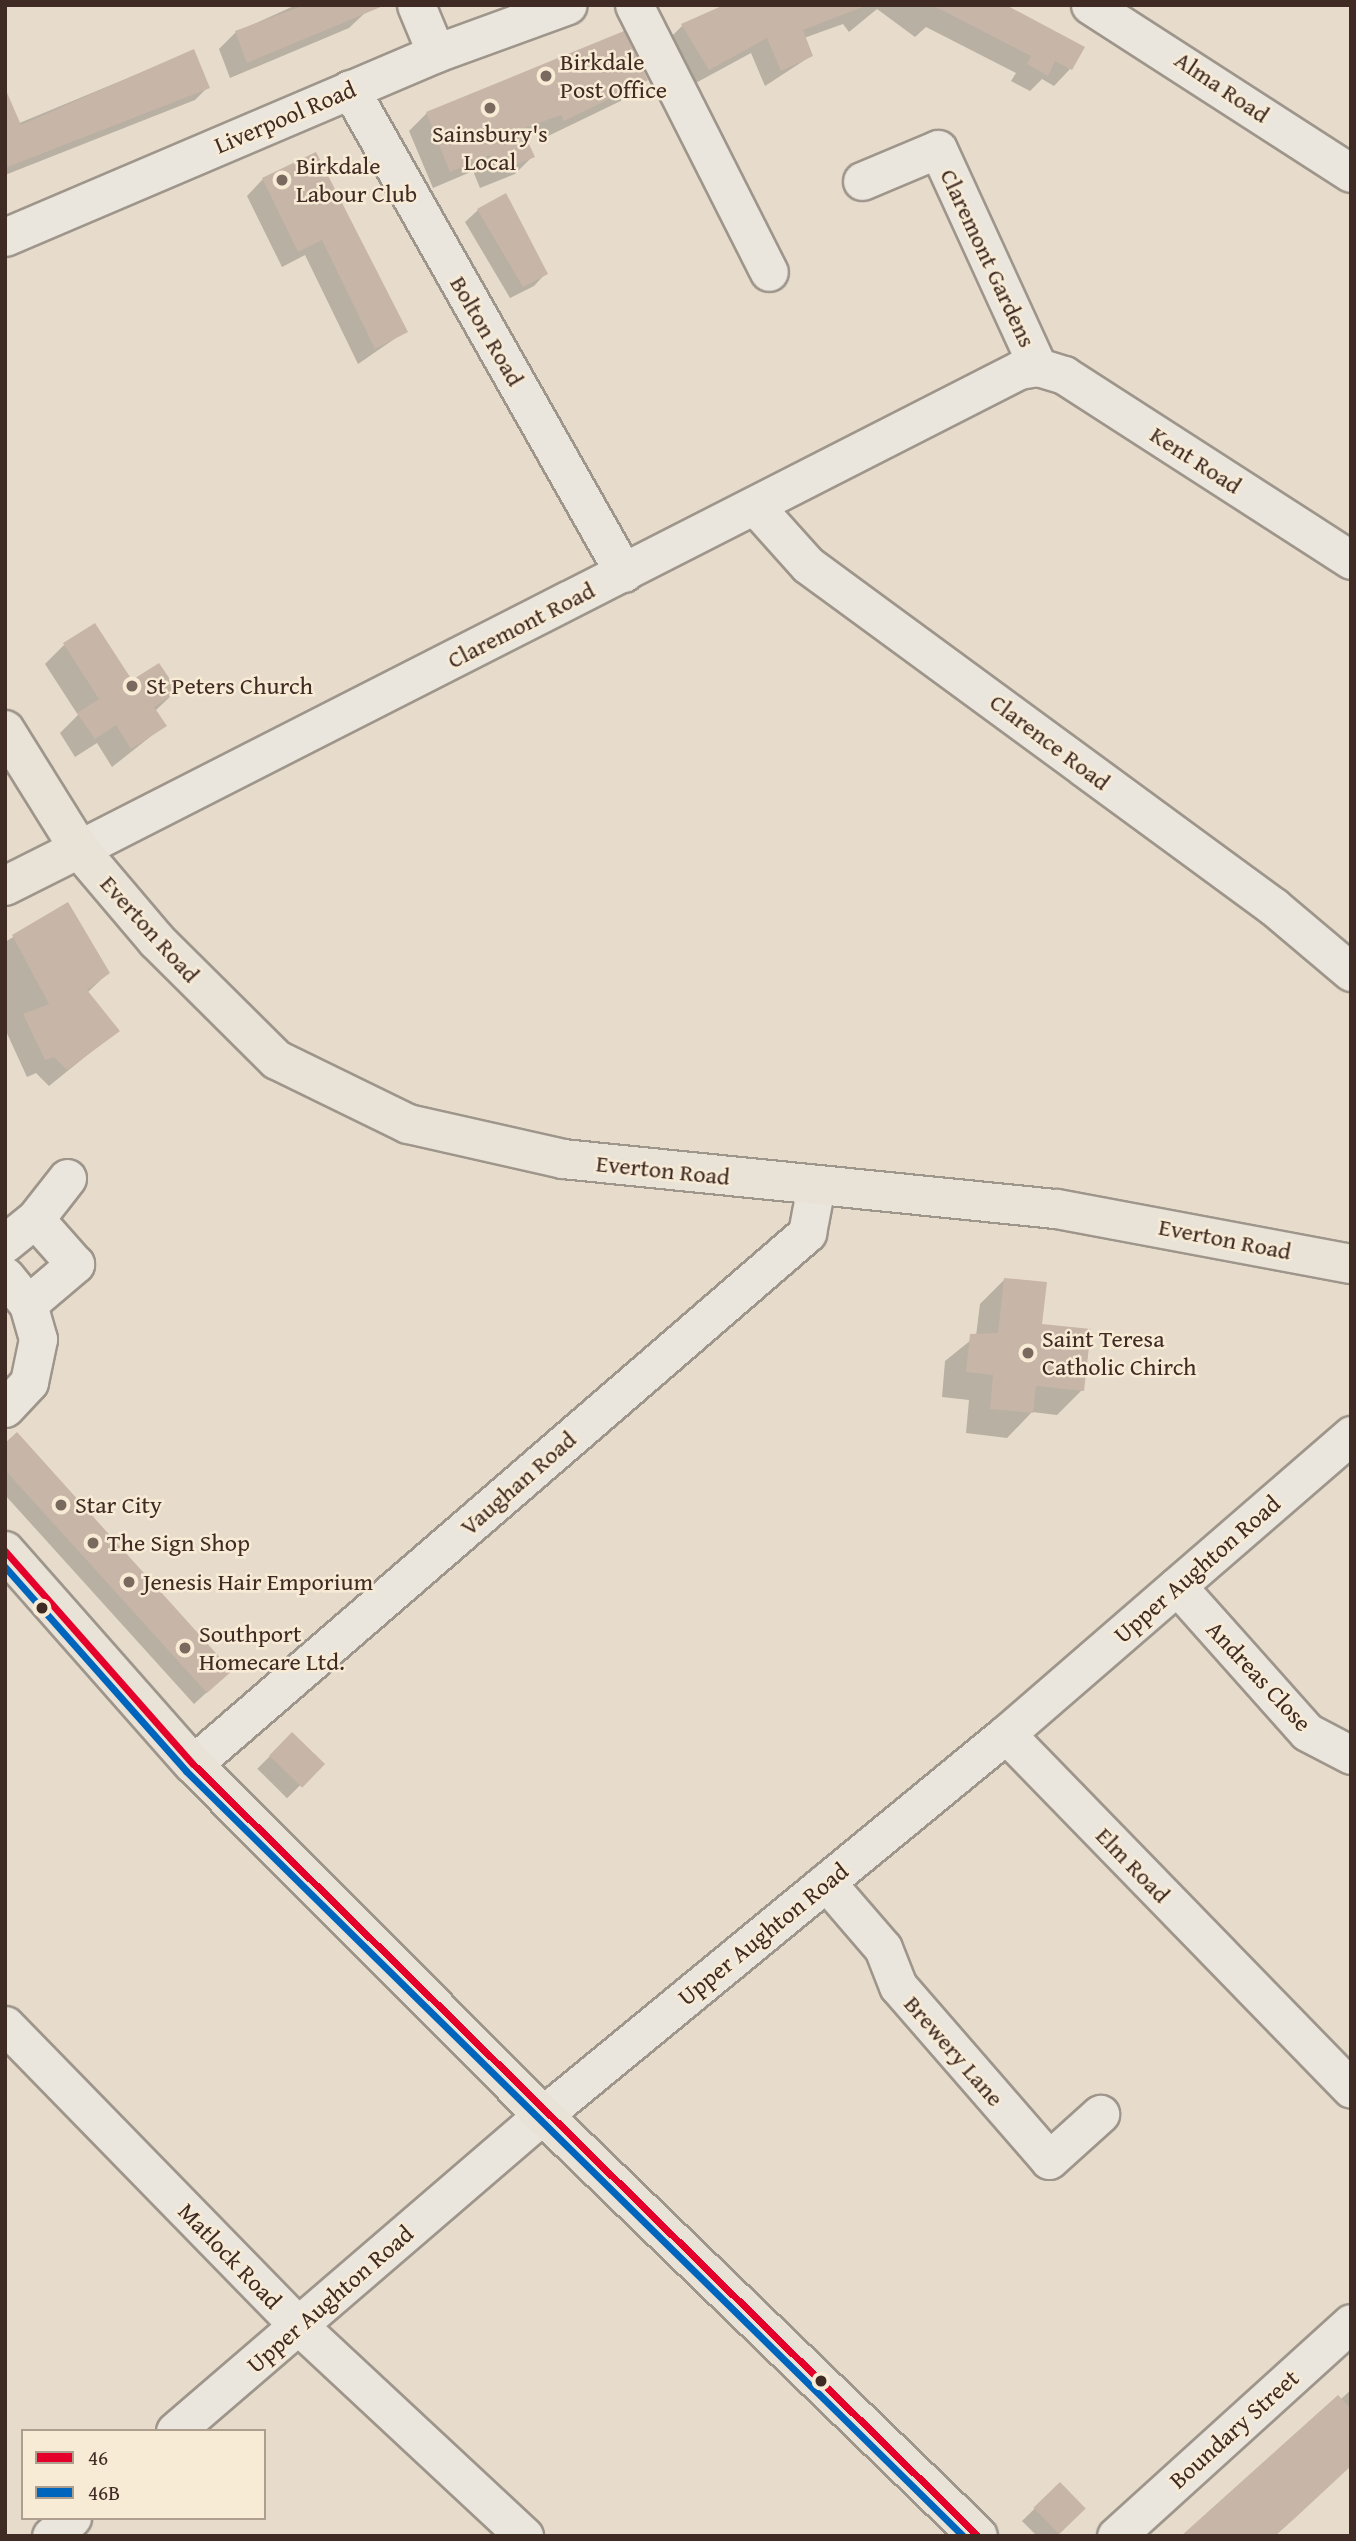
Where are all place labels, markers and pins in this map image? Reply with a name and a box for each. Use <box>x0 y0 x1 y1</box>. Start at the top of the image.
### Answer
place label: Birkdale Post Office <box>560 48 667 104</box>
marker: Birkdale Post Office <box>538 68 554 84</box>
marker: Sainsbury's Local <box>482 100 498 116</box>
place label: Sainsbury's Local <box>432 120 548 176</box>
place label: Birkdale Labour Club <box>296 152 417 208</box>
marker: Birkdale Labour Club <box>274 172 290 188</box>
place label: St Peters Church <box>146 672 313 700</box>
marker: St Peters Church <box>124 678 140 694</box>
place label: Saint Teresa Catholic Chirch <box>1042 1325 1197 1381</box>
marker: Saint Teresa Catholic Chirch <box>1020 1345 1036 1361</box>
place label: Star City <box>75 1491 162 1519</box>
marker: Star City <box>53 1497 69 1513</box>
place label: The Sign Shop <box>107 1529 250 1557</box>
marker: The Sign Shop <box>85 1535 101 1551</box>
place label: Jenesis Hair Emporium <box>143 1568 373 1596</box>
marker: Jenesis Hair Emporium <box>121 1574 137 1590</box>
unlabelled marker <box>35 1601 49 1615</box>
place label: Southport Homecare Ltd. <box>199 1620 345 1676</box>
marker: Southport Homecare Ltd. <box>177 1640 193 1656</box>
unlabelled marker <box>814 2374 828 2388</box>

